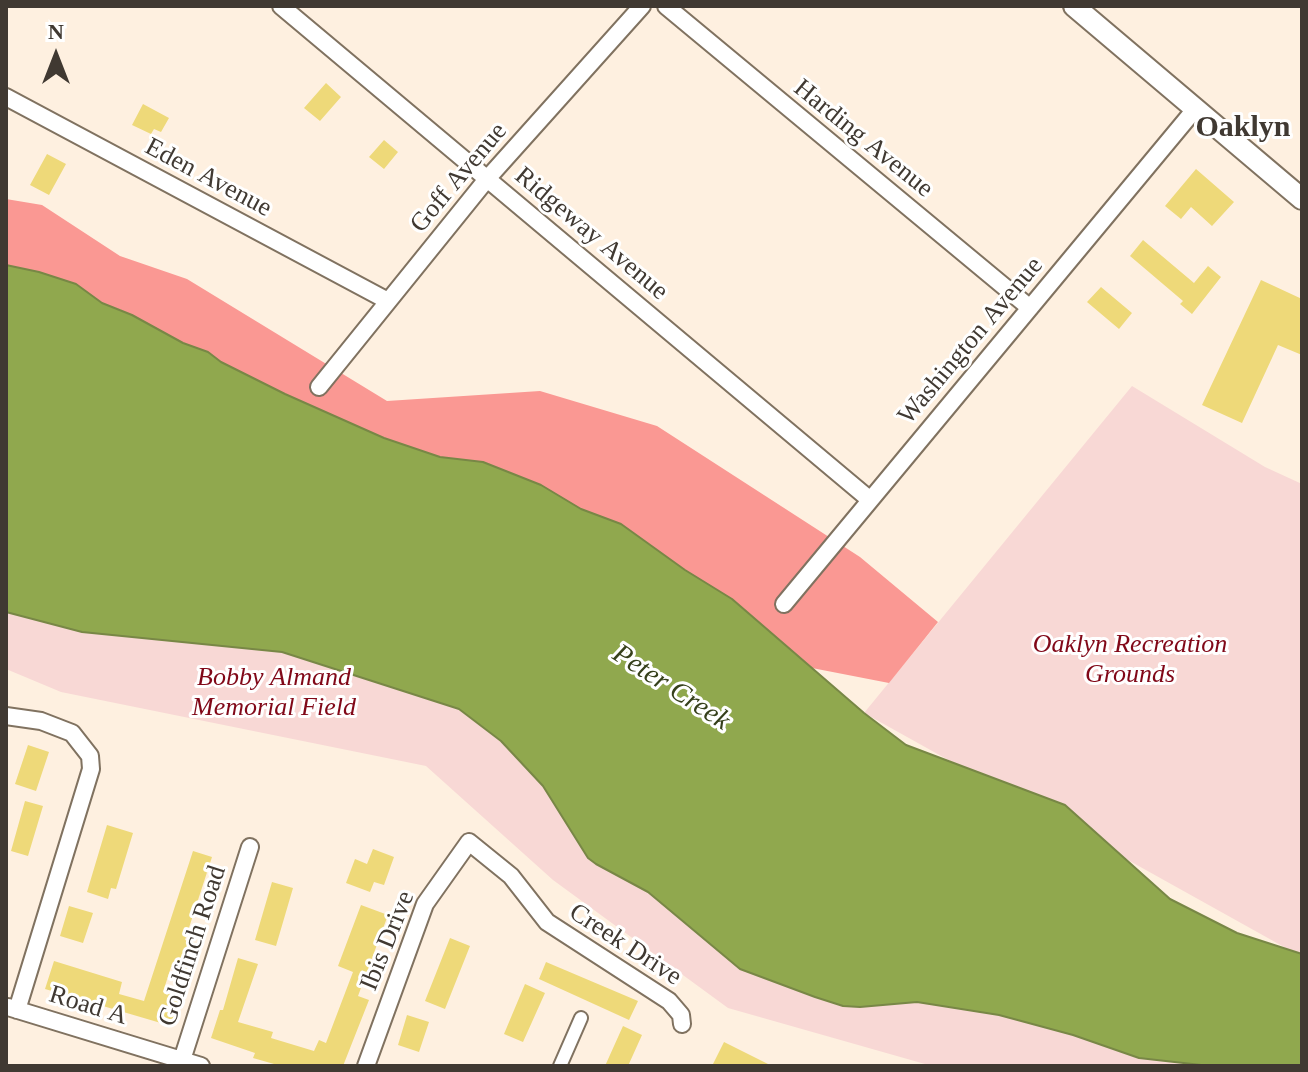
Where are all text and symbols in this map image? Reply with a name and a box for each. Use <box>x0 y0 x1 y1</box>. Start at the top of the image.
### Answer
north arrow <box>16 16 96 96</box>
text: N <box>48 19 64 44</box>
street label: Harding Avenue <box>787 73 939 205</box>
district label: Oaklyn <box>1195 110 1291 146</box>
street label: Goff Avenue <box>404 117 514 239</box>
street label: Eden Avenue <box>139 132 277 224</box>
street label: Ridgeway Avenue <box>508 161 674 307</box>
street label: Washington Avenue <box>892 251 1050 431</box>
park label: Oaklyn Recreation Grounds <box>1033 629 1227 690</box>
water label: Peter Creek <box>606 638 736 738</box>
park label: Bobby Almand Memorial Field <box>192 662 356 724</box>
street label: Goldfinch Road <box>152 862 234 1030</box>
street label: Ibis Drive <box>354 887 422 995</box>
street label: Creek Drive <box>563 897 687 993</box>
street label: Road A <box>45 979 131 1033</box>

